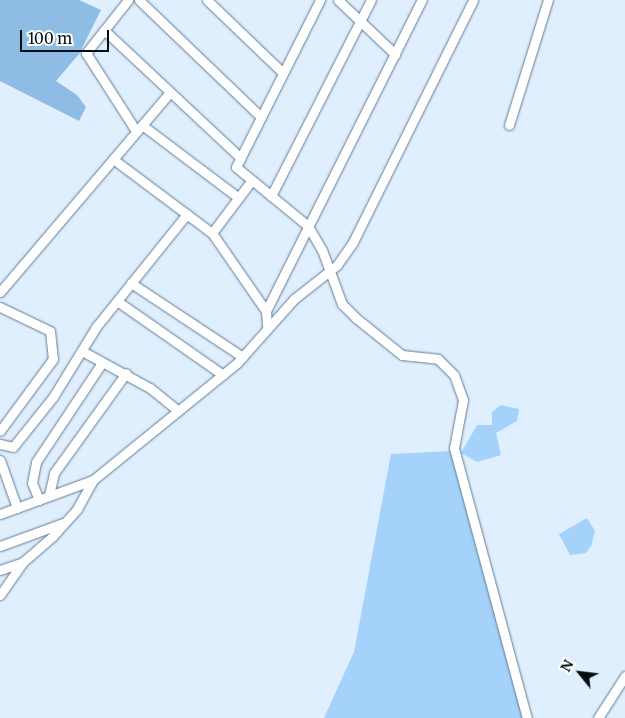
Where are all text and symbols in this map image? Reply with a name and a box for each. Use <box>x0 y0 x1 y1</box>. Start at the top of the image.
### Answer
scale bar <box>22 20 111 52</box>
text: 100 m <box>28 29 72 48</box>
north arrow <box>555 648 605 698</box>
text: N <box>556 657 577 675</box>

